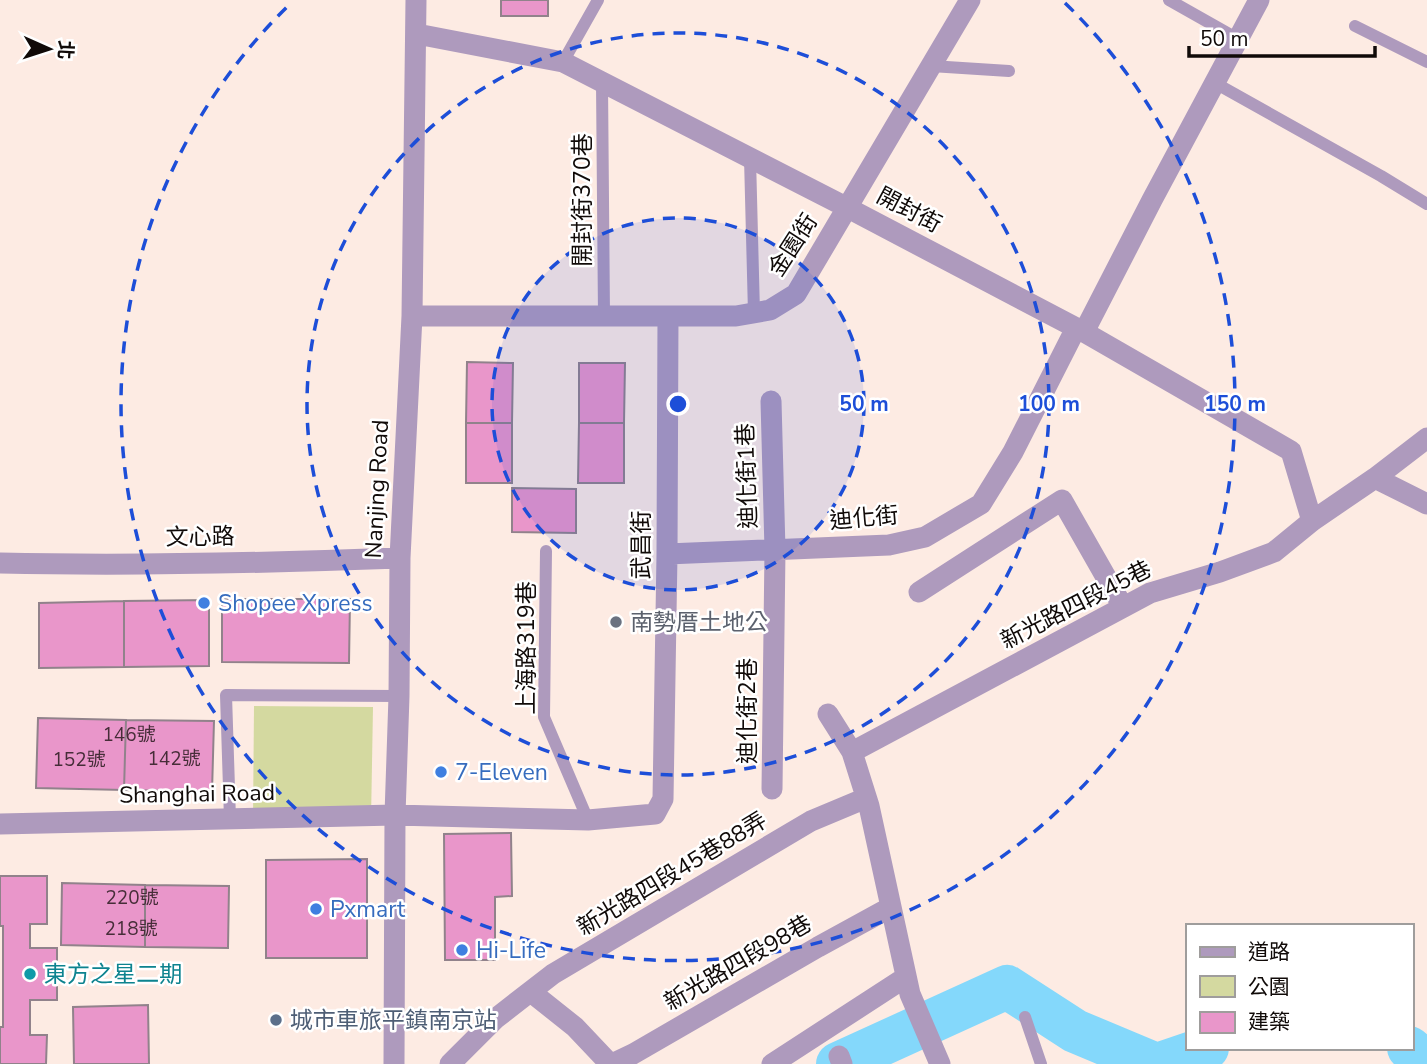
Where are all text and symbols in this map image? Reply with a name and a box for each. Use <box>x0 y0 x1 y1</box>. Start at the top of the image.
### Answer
north arrow <box>14 14 84 84</box>
scale bar <box>1189 14 1374 58</box>
text: 50 m <box>1200 25 1249 53</box>
text: 北 <box>51 40 78 60</box>
street label: 開封街370巷 <box>567 133 598 267</box>
street label: 開封街 <box>871 180 947 240</box>
street label: 金園街 <box>761 208 825 282</box>
text: 50 m <box>839 390 889 418</box>
text: 100 m <box>1018 390 1080 418</box>
text: 150 m <box>1204 390 1266 418</box>
centre of rings <box>666 392 690 416</box>
street label: Nanjing Road <box>358 419 396 559</box>
street label: 迪化街1巷 <box>730 423 764 529</box>
street label: 迪化街 <box>828 500 900 536</box>
street label: 武昌街 <box>626 511 657 580</box>
street label: 文心路 <box>165 521 235 553</box>
street label: 新光路四段45巷 <box>995 554 1157 656</box>
street label: 上海路319巷 <box>511 581 542 715</box>
place label: Shopee Xpress <box>218 588 373 619</box>
marker: Shopee Xpress <box>196 595 212 611</box>
place label: 南勢厝土地公 <box>630 607 768 638</box>
marker: 南勢厝土地公 <box>608 614 624 630</box>
street label: 迪化街2巷 <box>732 658 763 764</box>
house number: 146號 <box>102 722 156 748</box>
house number: 142號 <box>147 746 201 772</box>
house number: 152號 <box>52 747 106 773</box>
place label: 7-Eleven <box>455 757 548 788</box>
marker: 7-Eleven <box>433 764 449 780</box>
street label: Shanghai Road <box>119 777 275 811</box>
street label: 新光路四段45巷88弄 <box>571 805 773 943</box>
house number: 220號 <box>105 885 159 911</box>
place label: Pxmart <box>330 894 406 925</box>
marker: Pxmart <box>308 901 324 917</box>
street label: 新光路四段98巷 <box>659 908 817 1018</box>
house number: 218號 <box>104 916 158 942</box>
legend <box>1186 924 1413 1050</box>
place label: Hi-Life <box>476 935 546 966</box>
text: 道路 <box>1248 938 1290 966</box>
marker: Hi-Life <box>454 942 470 958</box>
place label: 東方之星二期 <box>44 959 182 990</box>
marker: 東方之星二期 <box>22 966 38 982</box>
text: 公園 <box>1248 973 1290 1001</box>
place label: 城市車旅平鎮南京站 <box>290 1005 497 1036</box>
text: 建築 <box>1248 1008 1290 1036</box>
marker: 城市車旅平鎮南京站 <box>268 1012 284 1028</box>

